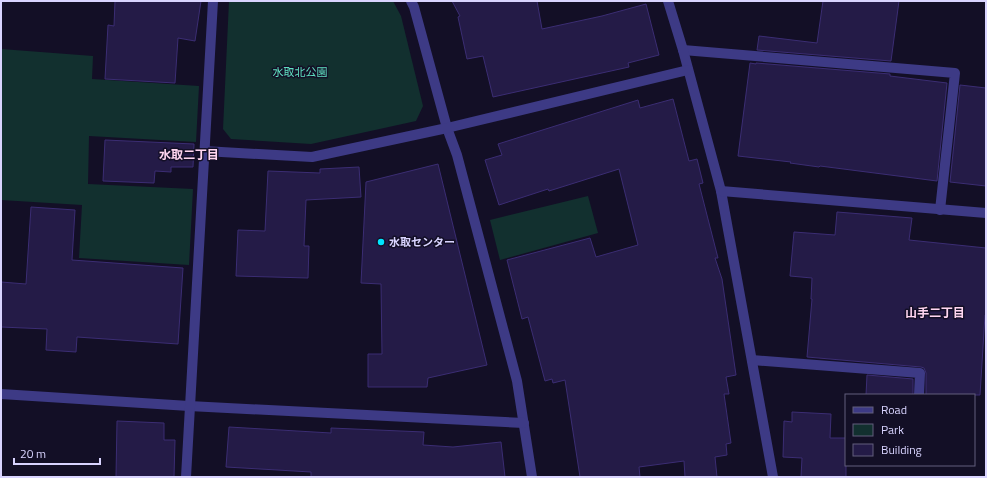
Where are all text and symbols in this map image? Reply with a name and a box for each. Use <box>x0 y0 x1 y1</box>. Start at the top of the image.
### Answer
park label: 水取北公園 <box>273 64 328 80</box>
district label: 水取二丁目 <box>159 145 219 164</box>
place label: 水取センター <box>389 234 455 250</box>
marker: 水取センター <box>376 237 386 247</box>
district label: 山手二丁目 <box>905 303 965 322</box>
legend <box>845 394 975 466</box>
text: Road <box>881 400 907 419</box>
text: Park <box>881 420 904 439</box>
scale bar <box>14 440 100 466</box>
text: Building <box>881 440 922 459</box>
text: 20 m <box>20 444 46 463</box>

